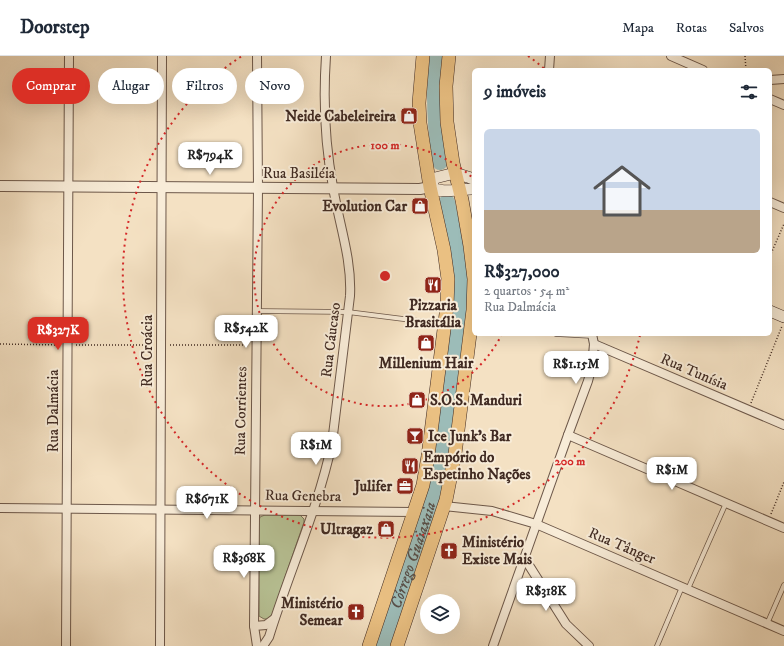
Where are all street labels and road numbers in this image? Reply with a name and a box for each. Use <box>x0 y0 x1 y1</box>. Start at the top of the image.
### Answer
street label: Rua Basiléia <box>263 164 336 183</box>
street label: Rua Cáucaso <box>317 301 345 379</box>
street label: Rua Croácia <box>138 314 157 387</box>
street label: Rua Tunísia <box>657 349 731 395</box>
street label: Rua Corrientes <box>231 366 251 456</box>
street label: Rua Dalmácia <box>44 369 63 453</box>
street label: Rua Genebra <box>265 486 342 506</box>
street label: Rua Tânger <box>586 523 659 569</box>

